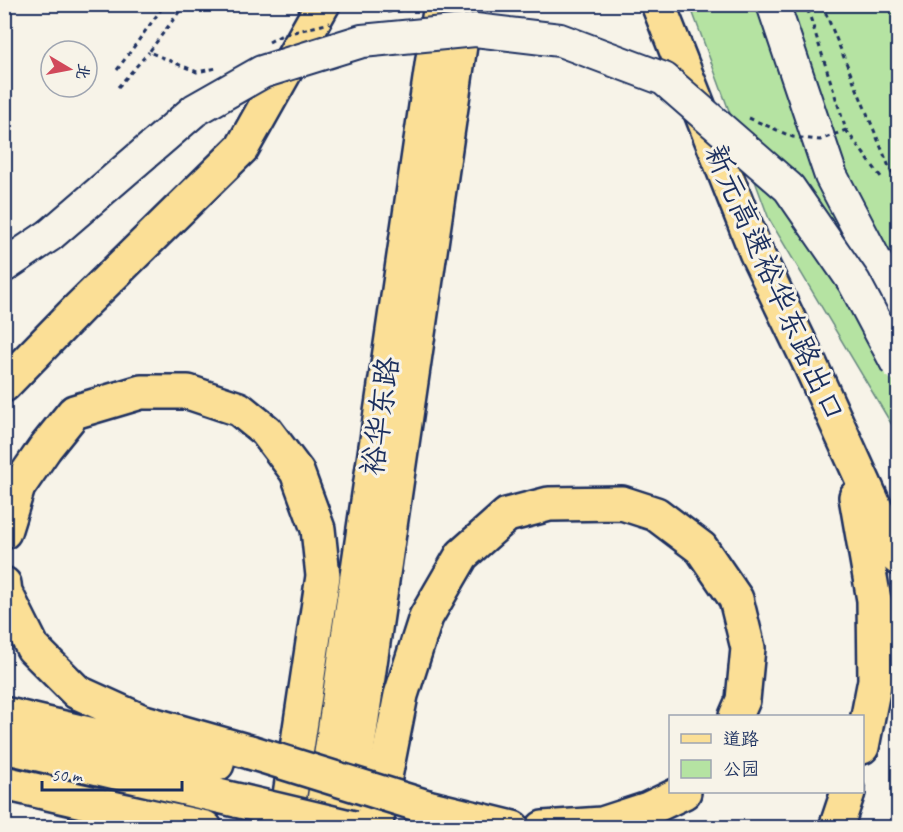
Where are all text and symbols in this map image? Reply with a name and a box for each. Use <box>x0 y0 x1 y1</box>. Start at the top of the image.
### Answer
north arrow <box>39 39 99 99</box>
text: 北 <box>72 62 94 81</box>
street label: 新元高速裕华东路出口 <box>697 138 853 428</box>
street label: 裕华东路 <box>353 354 407 478</box>
legend <box>669 715 864 793</box>
text: 道路 <box>723 728 759 750</box>
scale bar <box>42 754 182 792</box>
text: 公园 <box>723 758 759 780</box>
text: 50 m <box>51 764 84 786</box>

